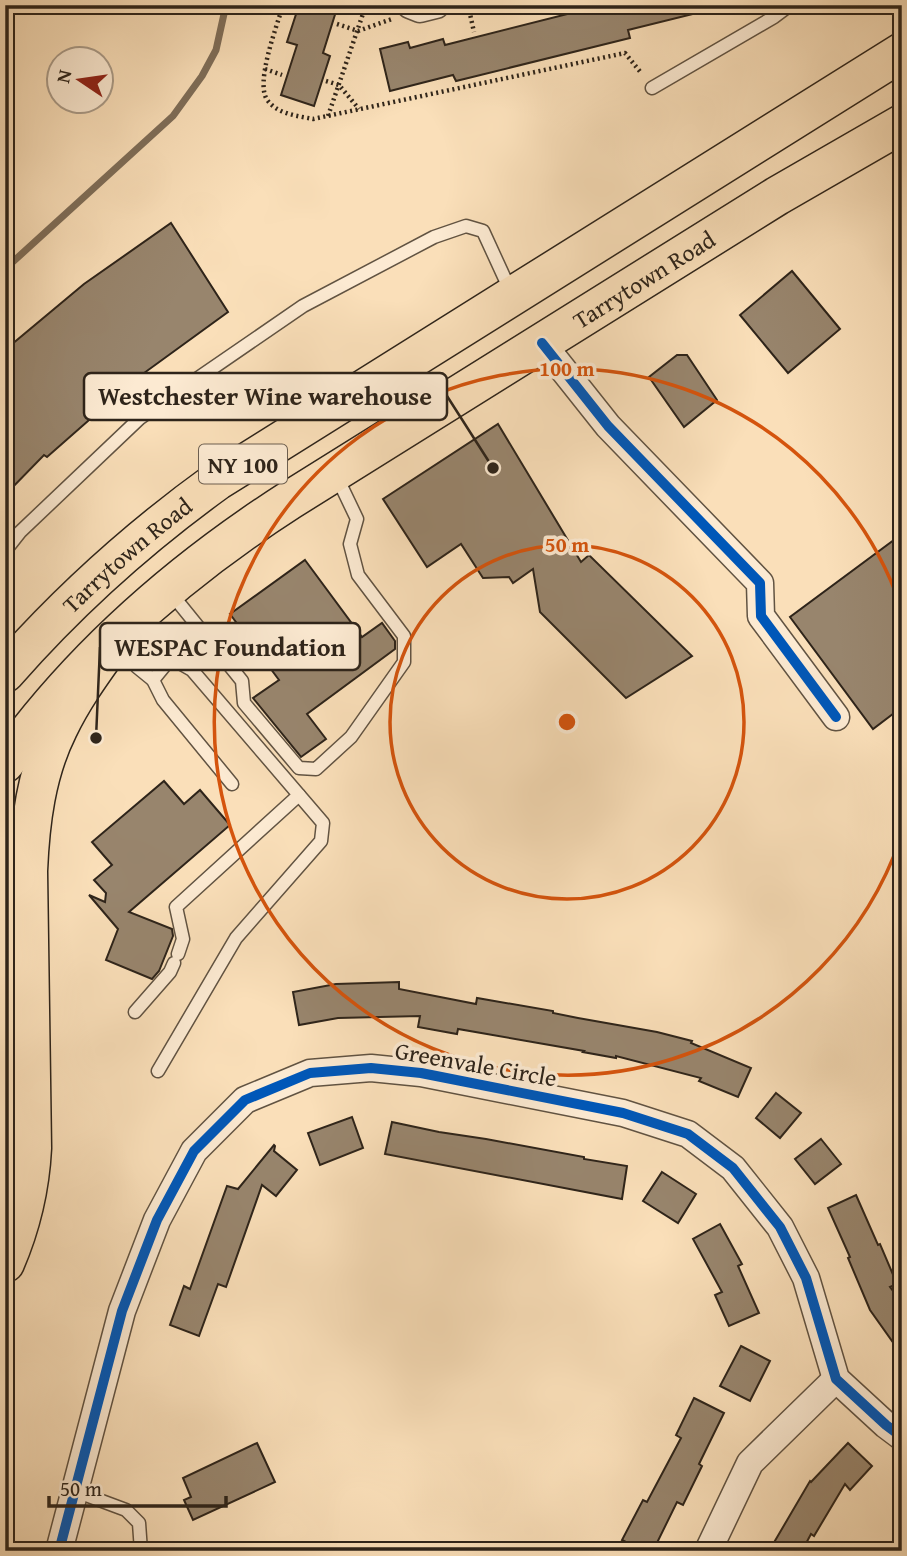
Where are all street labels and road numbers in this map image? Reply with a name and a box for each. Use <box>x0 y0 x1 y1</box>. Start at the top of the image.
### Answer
street label: Tarrytown Road <box>566 221 722 337</box>
road number: NY 100 <box>199 445 287 484</box>
street label: Tarrytown Road <box>54 488 199 621</box>
street label: Greenvale Circle <box>393 1033 559 1095</box>

